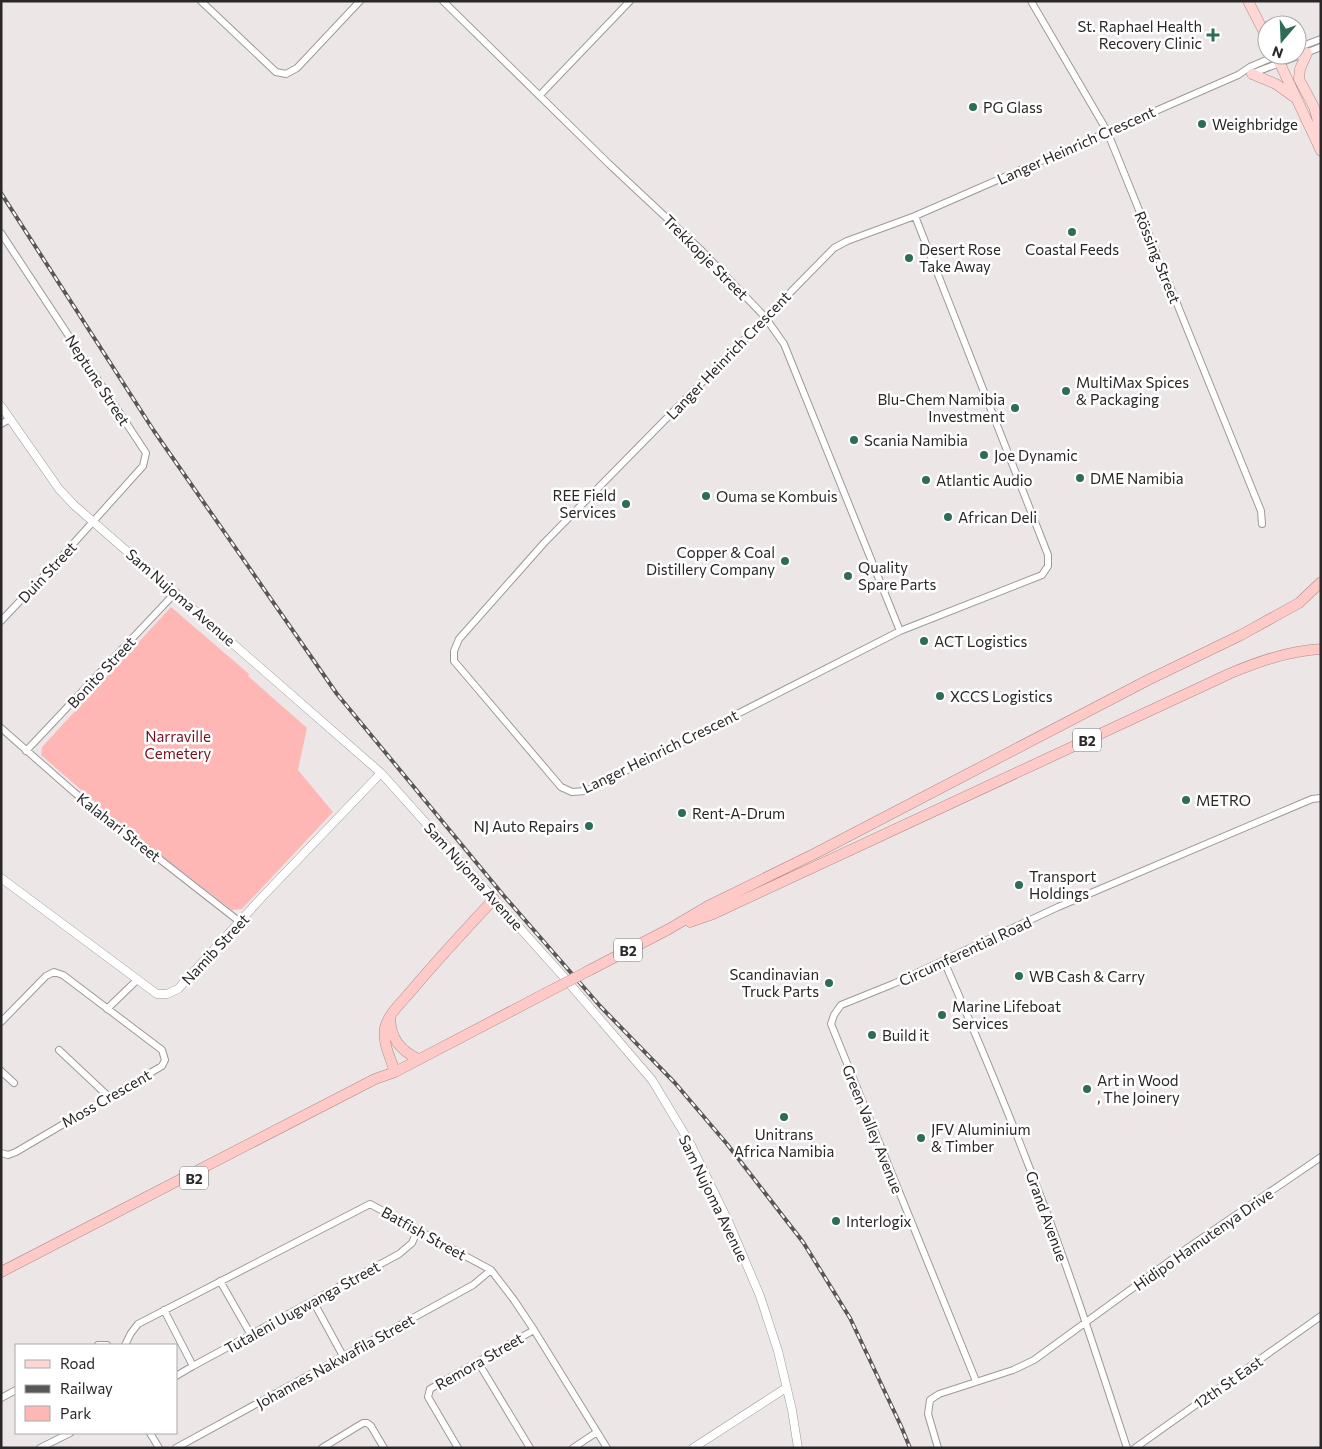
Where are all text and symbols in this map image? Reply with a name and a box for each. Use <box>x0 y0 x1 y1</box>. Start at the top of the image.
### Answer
north arrow <box>1257 15 1307 65</box>
place label: St. Raphael Health Recovery Clinic <box>1077 17 1202 52</box>
marker: St. Raphael Health Recovery Clinic <box>1206 28 1220 42</box>
text: N <box>1270 43 1285 63</box>
place label: PG Glass <box>983 98 1043 116</box>
marker: PG Glass <box>967 101 979 113</box>
street label: Langer Heinrich Crescent <box>994 102 1158 188</box>
place label: Weighbridge <box>1212 115 1298 133</box>
marker: Weighbridge <box>1196 118 1208 130</box>
street label: Rössing Street <box>1131 208 1185 306</box>
street label: Trekkopje Street <box>660 211 752 303</box>
marker: Coastal Feeds <box>1066 226 1078 238</box>
place label: Desert Rose Take Away <box>919 240 1001 275</box>
place label: Coastal Feeds <box>1025 240 1119 258</box>
marker: Desert Rose Take Away <box>903 252 915 264</box>
street label: Langer Heinrich Crescent <box>662 287 794 423</box>
street label: Neptune Street <box>62 331 134 429</box>
place label: MultiMax Spices & Packaging <box>1076 373 1189 408</box>
marker: MultiMax Spices & Packaging <box>1060 385 1072 397</box>
place label: Blu-Chem Namibia Investment <box>877 390 1005 425</box>
marker: Blu-Chem Namibia Investment <box>1009 402 1021 414</box>
place label: Scania Namibia <box>864 431 968 449</box>
marker: Scania Namibia <box>848 434 860 446</box>
place label: Joe Dynamic <box>994 446 1078 464</box>
marker: Joe Dynamic <box>978 449 990 461</box>
place label: DME Namibia <box>1090 469 1184 487</box>
place label: Atlantic Audio <box>936 471 1033 489</box>
marker: DME Namibia <box>1074 472 1086 484</box>
marker: Atlantic Audio <box>920 474 932 486</box>
place label: REE Field Services <box>552 486 616 521</box>
place label: Ouma se Kombuis <box>716 487 838 505</box>
marker: Ouma se Kombuis <box>700 490 712 502</box>
marker: REE Field Services <box>620 498 632 510</box>
place label: African Deli <box>958 508 1037 526</box>
marker: African Deli <box>942 511 954 523</box>
street label: Duin Street <box>14 538 80 606</box>
place label: Copper & Coal Distillery Company <box>646 543 775 578</box>
street label: Sam Nujoma Avenue <box>123 545 239 649</box>
marker: Copper & Coal Distillery Company <box>779 555 791 567</box>
place label: Quality Spare Parts <box>858 558 936 593</box>
marker: Quality Spare Parts <box>842 570 854 582</box>
street label: Bonito Street <box>63 632 139 712</box>
place label: ACT Logistics <box>934 632 1027 650</box>
marker: ACT Logistics <box>918 635 930 647</box>
place label: XCCS Logistics <box>950 687 1053 705</box>
marker: XCCS Logistics <box>934 690 946 702</box>
street label: Langer Heinrich Crescent <box>579 705 741 797</box>
park label: Narraville Cemetery <box>145 727 212 762</box>
road number: B2 <box>1073 728 1101 752</box>
street label: Kalahari Street <box>74 789 164 865</box>
place label: METRO <box>1196 791 1251 809</box>
marker: METRO <box>1180 794 1192 806</box>
place label: Rent-A-Drum <box>692 804 785 822</box>
marker: Rent-A-Drum <box>676 807 688 819</box>
place label: NJ Auto Repairs <box>473 817 579 835</box>
street label: Sam Nujoma Avenue <box>421 818 527 934</box>
marker: NJ Auto Repairs <box>583 820 595 832</box>
place label: Transport Holdings <box>1029 867 1096 902</box>
marker: Transport Holdings <box>1013 879 1025 891</box>
street label: Namib Street <box>178 910 252 988</box>
street label: Circumferential Road <box>896 912 1034 990</box>
road number: B2 <box>614 938 642 962</box>
place label: Scandinavian Truck Parts <box>730 965 819 1000</box>
place label: WB Cash & Carry <box>1029 967 1145 985</box>
marker: WB Cash & Carry <box>1013 970 1025 982</box>
marker: Scandinavian Truck Parts <box>823 977 835 989</box>
place label: Marine Lifeboat Services <box>952 997 1061 1032</box>
marker: Marine Lifeboat Services <box>936 1009 948 1021</box>
place label: Build it <box>882 1026 929 1044</box>
marker: Build it <box>866 1029 878 1041</box>
street label: Green Valley Avenue <box>839 1062 907 1196</box>
street label: Moss Crescent <box>58 1065 154 1131</box>
place label: Art in Wood , The Joinery <box>1097 1071 1180 1106</box>
marker: Art in Wood , The Joinery <box>1081 1083 1093 1095</box>
marker: Unitrans Africa Namibia <box>778 1111 790 1123</box>
place label: JFV Aluminium & Timber <box>931 1120 1031 1155</box>
place label: Unitrans Africa Namibia <box>734 1125 834 1160</box>
street label: Sam Nujoma Avenue <box>675 1132 753 1264</box>
marker: JFV Aluminium & Timber <box>915 1132 927 1144</box>
road number: B2 <box>180 1166 208 1190</box>
street label: Grand Avenue <box>1022 1168 1072 1264</box>
street label: Hidipo Hamutenya Drive <box>1130 1184 1276 1294</box>
street label: Batfish Street <box>378 1202 470 1264</box>
place label: Interlogix <box>846 1212 911 1230</box>
marker: Interlogix <box>830 1215 842 1227</box>
street label: Tutaleni Uugwanga Street <box>221 1257 383 1357</box>
street label: Johannes Nakwafila Street <box>253 1310 417 1412</box>
street label: Remora Street <box>432 1329 526 1393</box>
legend <box>15 1344 178 1434</box>
street label: 12th St East <box>1190 1352 1266 1412</box>
text: Road <box>60 1354 95 1372</box>
text: Railway <box>60 1379 113 1397</box>
text: Park <box>60 1404 91 1422</box>

